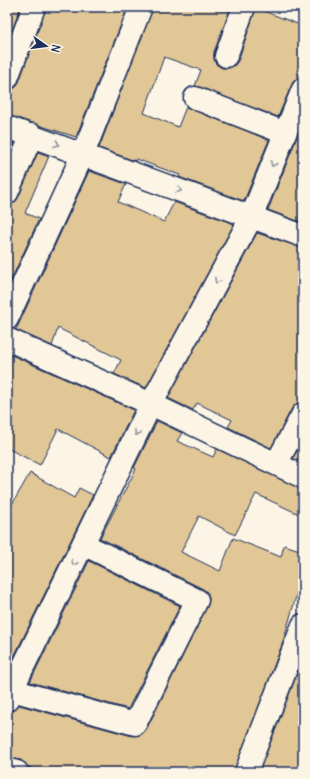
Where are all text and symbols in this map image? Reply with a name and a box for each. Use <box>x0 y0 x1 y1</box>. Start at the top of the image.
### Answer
north arrow <box>26 26 66 66</box>
text: N <box>48 43 63 54</box>
one-way arrow <box>54 140 61 148</box>
one-way arrow <box>269 160 277 167</box>
one-way arrow <box>175 186 182 194</box>
one-way arrow <box>214 277 222 284</box>
one-way arrow <box>134 429 142 437</box>
one-way arrow <box>71 559 79 566</box>

